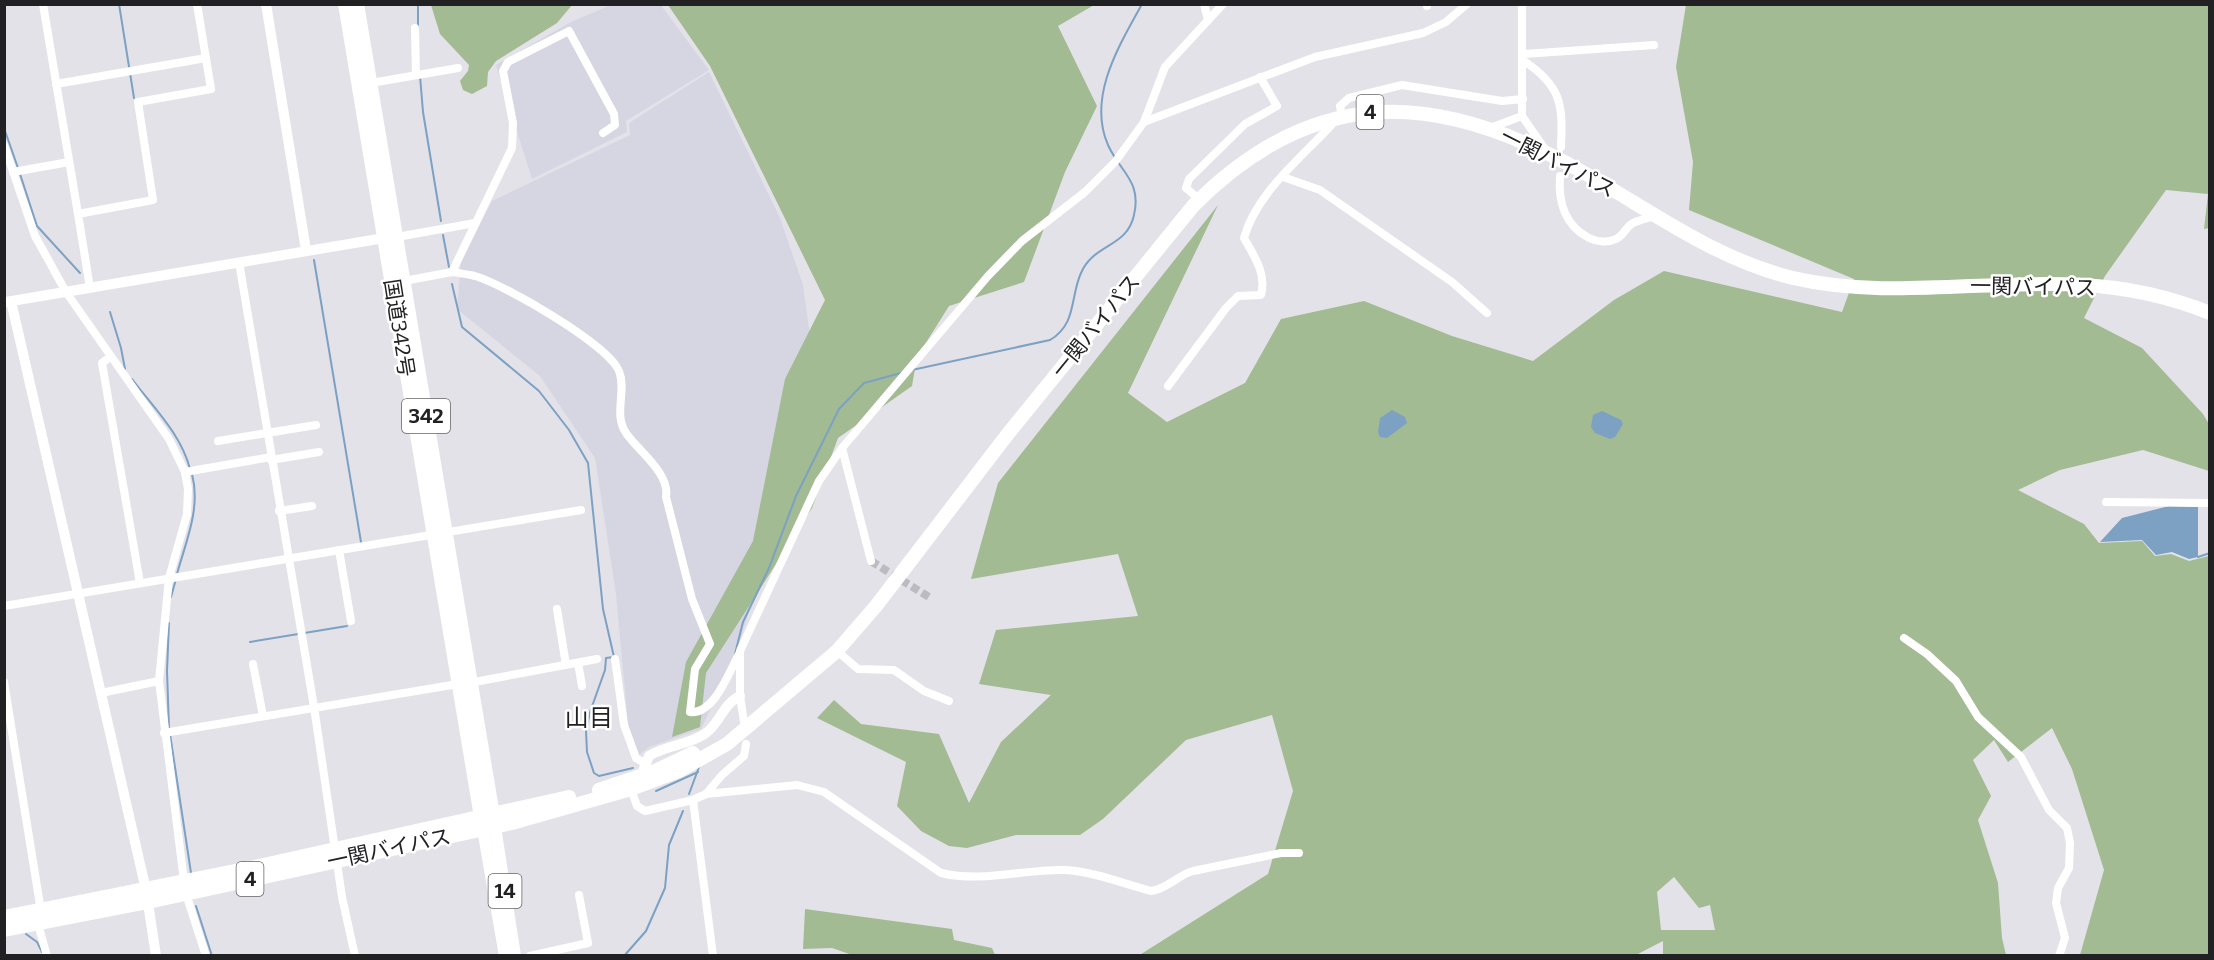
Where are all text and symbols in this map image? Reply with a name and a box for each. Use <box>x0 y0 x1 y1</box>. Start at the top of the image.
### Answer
road number: 4 <box>1356 95 1384 129</box>
street label: 一関バイパス <box>1496 123 1620 203</box>
street label: 一関バイパス <box>1046 269 1146 383</box>
street label: 一関バイパス <box>1970 273 2096 301</box>
street label: 国道342号 <box>378 277 420 379</box>
road number: 342 <box>402 399 450 433</box>
district label: 山目 <box>565 704 613 732</box>
street label: 一関バイパス <box>325 823 453 875</box>
road number: 4 <box>236 862 264 896</box>
road number: 14 <box>488 874 522 908</box>

